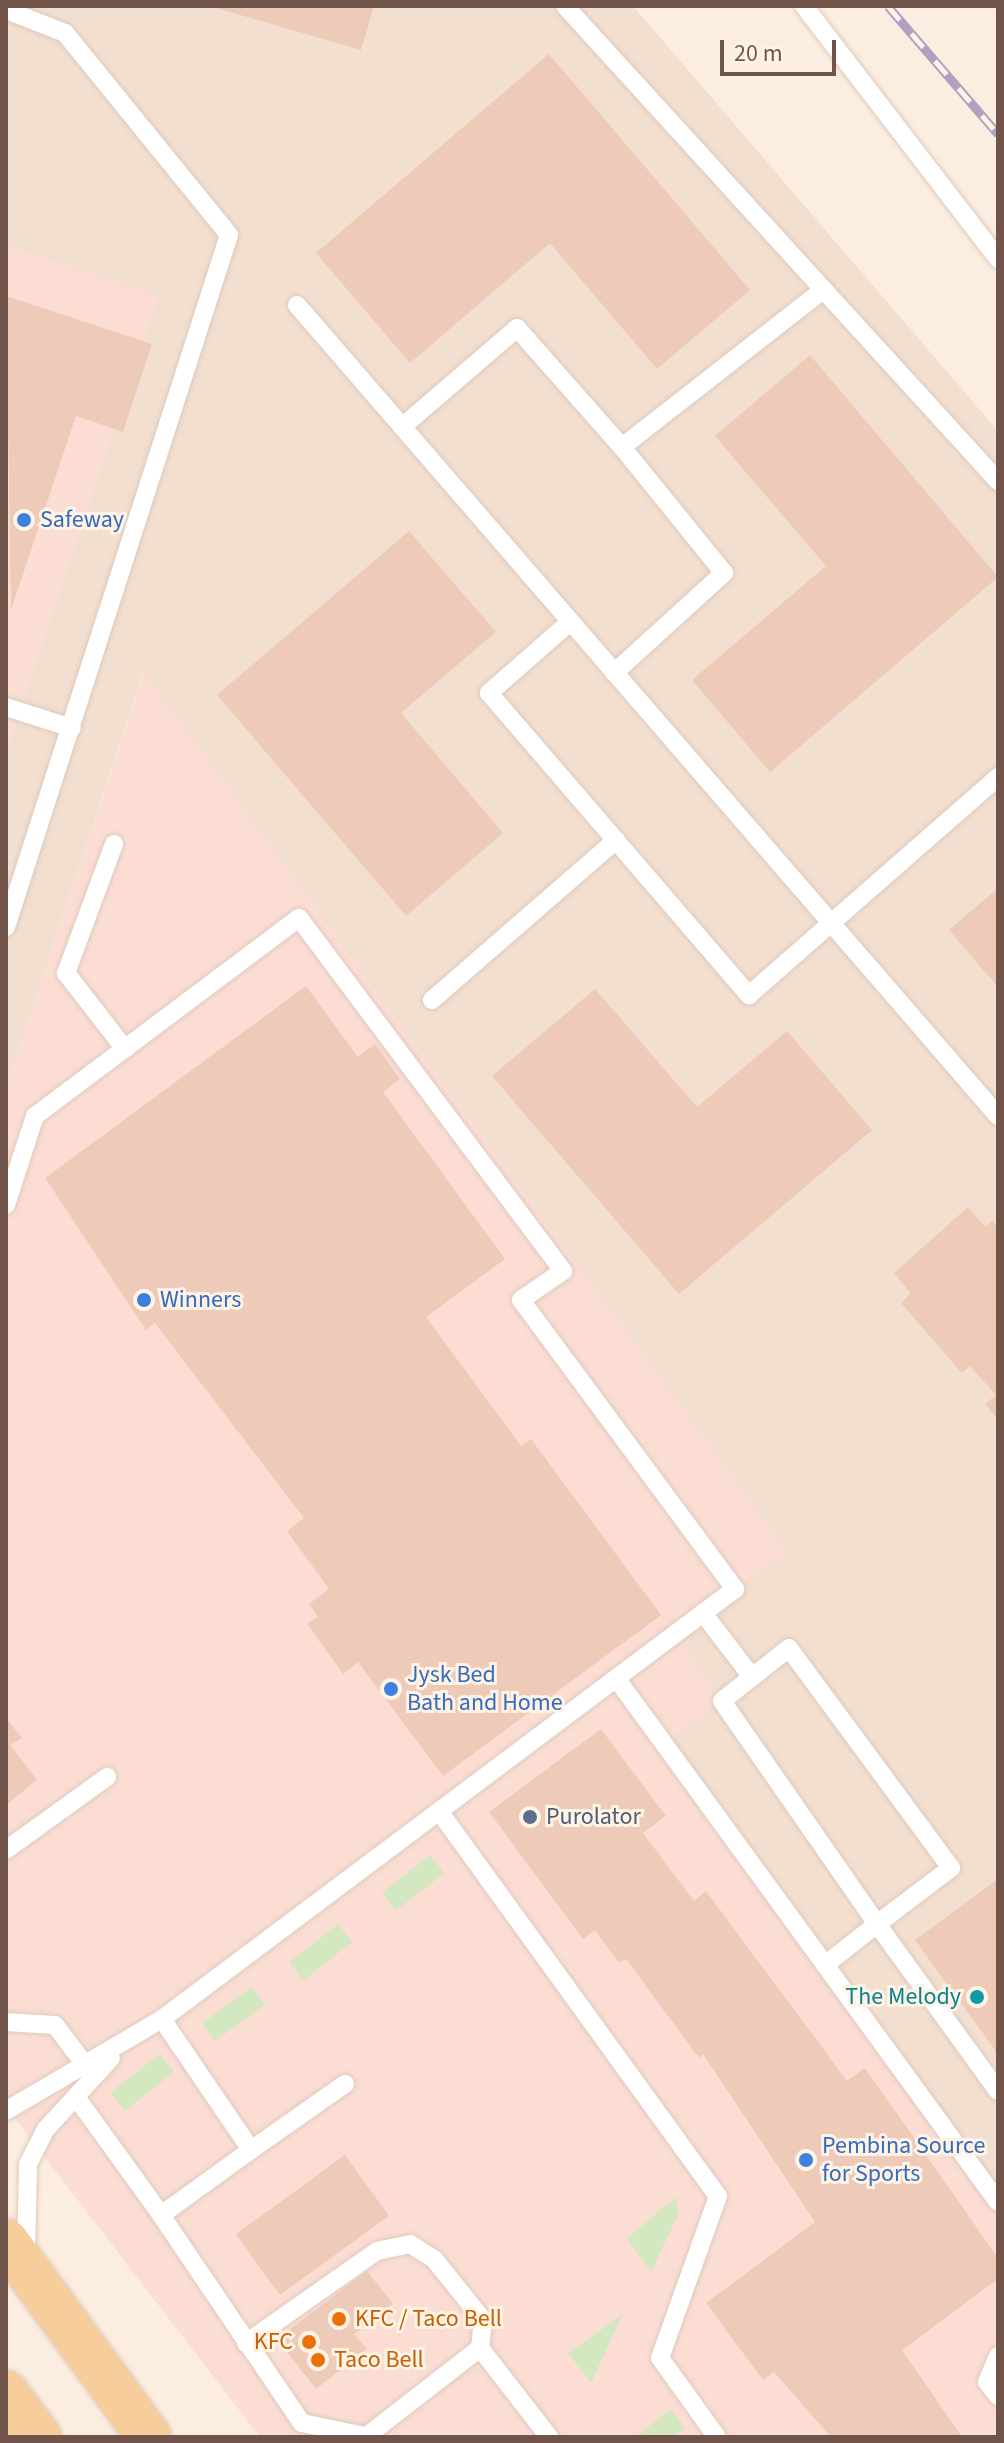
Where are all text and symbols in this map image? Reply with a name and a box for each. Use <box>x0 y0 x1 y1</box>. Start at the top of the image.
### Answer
scale bar <box>724 24 840 74</box>
text: 20 m <box>734 36 783 71</box>
place label: Safeway <box>40 506 124 534</box>
marker: Safeway <box>15 511 33 529</box>
place label: Winners <box>160 1286 241 1314</box>
marker: Winners <box>135 1291 153 1309</box>
place label: Jysk Bed Bath and Home <box>407 1661 563 1717</box>
marker: Jysk Bed Bath and Home <box>382 1680 400 1698</box>
place label: Purolator <box>546 1803 641 1831</box>
marker: Purolator <box>521 1808 539 1826</box>
place label: The Melody <box>845 1983 961 2011</box>
marker: The Melody <box>968 1988 986 2006</box>
place label: Pembina Source for Sports <box>822 2132 985 2188</box>
marker: Pembina Source for Sports <box>797 2151 815 2169</box>
place label: KFC / Taco Bell <box>355 2305 502 2333</box>
marker: KFC / Taco Bell <box>330 2310 348 2328</box>
place label: KFC <box>254 2328 293 2356</box>
marker: KFC <box>300 2333 318 2351</box>
place label: Taco Bell <box>334 2346 424 2374</box>
marker: Taco Bell <box>309 2351 327 2369</box>

